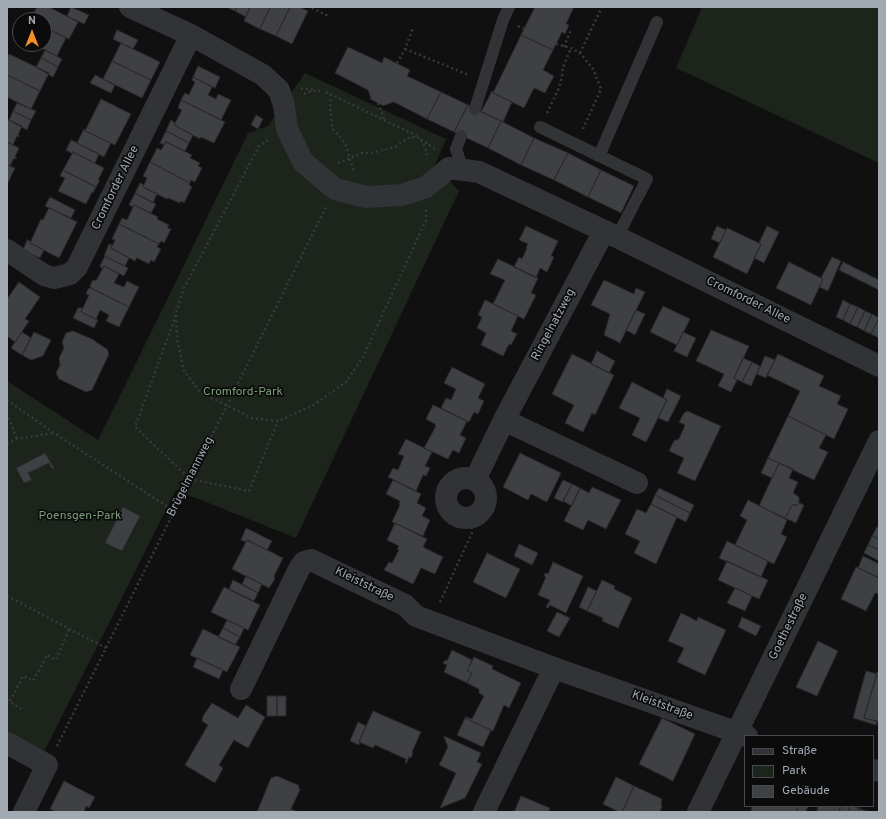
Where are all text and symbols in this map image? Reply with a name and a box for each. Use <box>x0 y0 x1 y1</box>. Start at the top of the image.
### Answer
north arrow <box>12 12 52 52</box>
text: N <box>28 14 36 28</box>
street label: Cromforder Allee <box>89 143 143 233</box>
street label: Cromforder Allee <box>703 274 793 328</box>
street label: Ringelnatzweg <box>529 287 579 363</box>
park label: Cromford-Park <box>203 386 283 400</box>
street label: Brügelmannweg <box>165 435 217 519</box>
park label: Poensgen-Park <box>39 510 121 524</box>
street label: Kleiststraße <box>332 565 396 605</box>
street label: Goethestraße <box>767 591 811 663</box>
street label: Kleiststraße <box>630 688 694 724</box>
legend <box>744 735 874 807</box>
text: Straße <box>782 743 817 759</box>
text: Park <box>782 763 807 779</box>
text: Gebäude <box>782 783 830 799</box>

